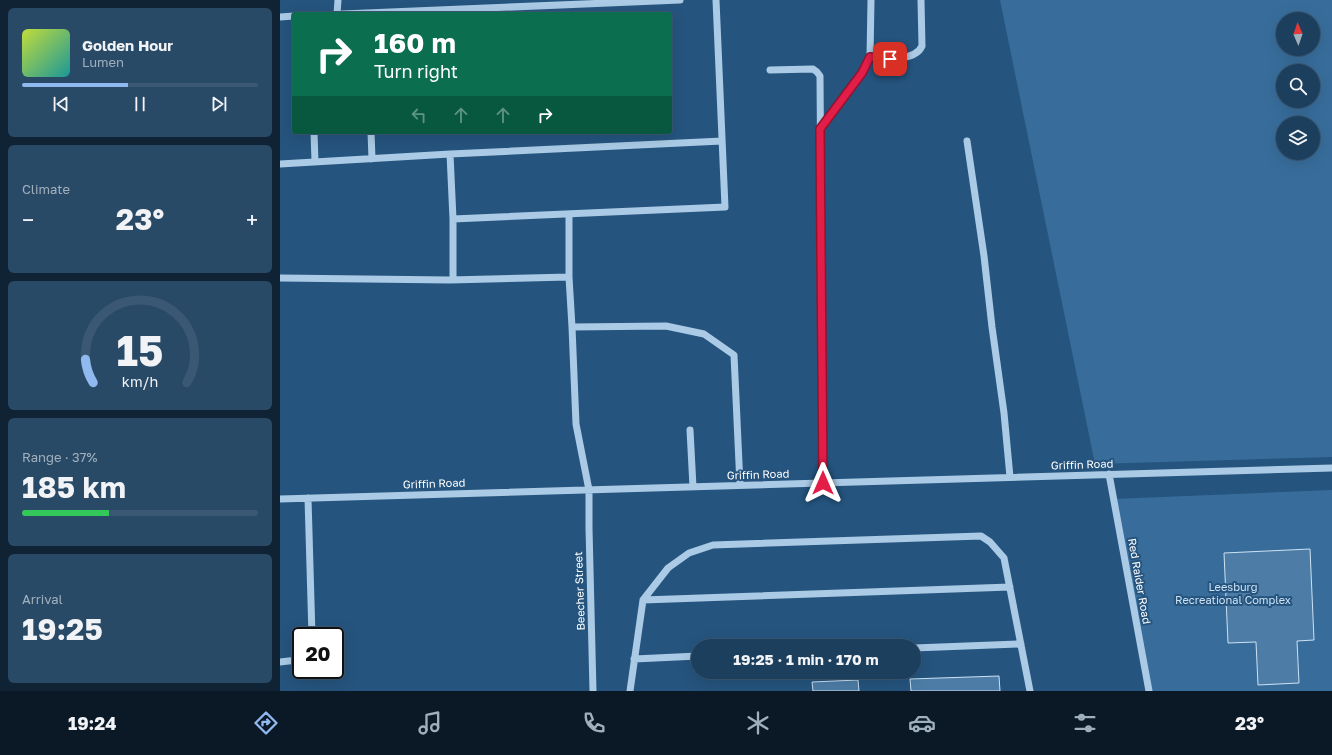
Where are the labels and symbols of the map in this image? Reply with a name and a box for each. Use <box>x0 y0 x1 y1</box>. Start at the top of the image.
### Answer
north arrow <box>1276 12 1320 56</box>
pin <box>873 42 907 76</box>
street label: Griffin Road <box>1051 456 1113 472</box>
position arrow <box>802 462 844 504</box>
street label: Griffin Road <box>727 466 789 482</box>
street label: Griffin Road <box>403 475 465 491</box>
street label: Red Raider Road <box>1126 537 1154 625</box>
street label: Beecher Street <box>571 551 587 631</box>
park label: Leesburg Recreational Complex <box>1175 580 1291 606</box>
speed limit sign: 20 <box>292 627 344 679</box>

